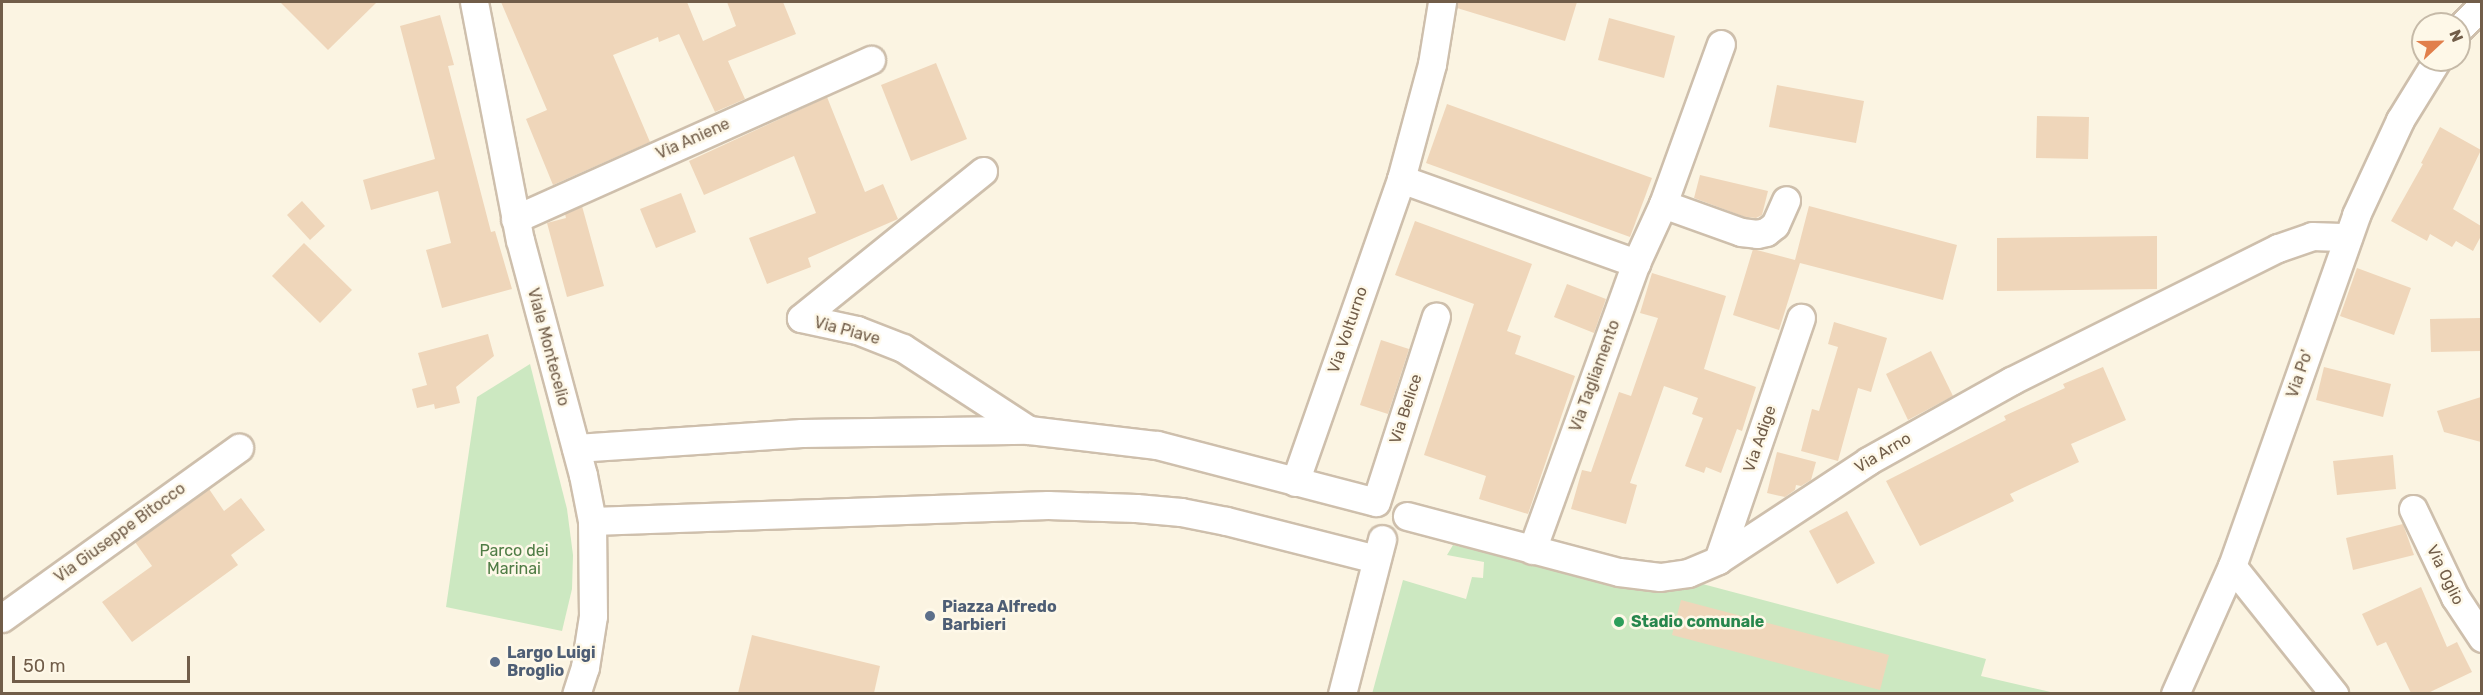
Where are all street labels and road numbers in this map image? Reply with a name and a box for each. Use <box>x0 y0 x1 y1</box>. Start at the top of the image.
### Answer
street label: Via Aniene <box>653 114 733 164</box>
street label: Via Volturno <box>1324 284 1372 376</box>
street label: Viale Montecelio <box>523 286 573 408</box>
street label: Via Piave <box>812 313 882 349</box>
street label: Via Tagliamento <box>1566 317 1624 435</box>
street label: Via Po' <box>2283 348 2317 400</box>
street label: Via Belice <box>1386 372 1426 446</box>
street label: Via Adige <box>1740 403 1780 475</box>
street label: Via Arno <box>1851 429 1915 477</box>
street label: Via Giuseppe Bitocco <box>51 479 189 587</box>
street label: Via Oglio <box>2422 542 2468 608</box>

